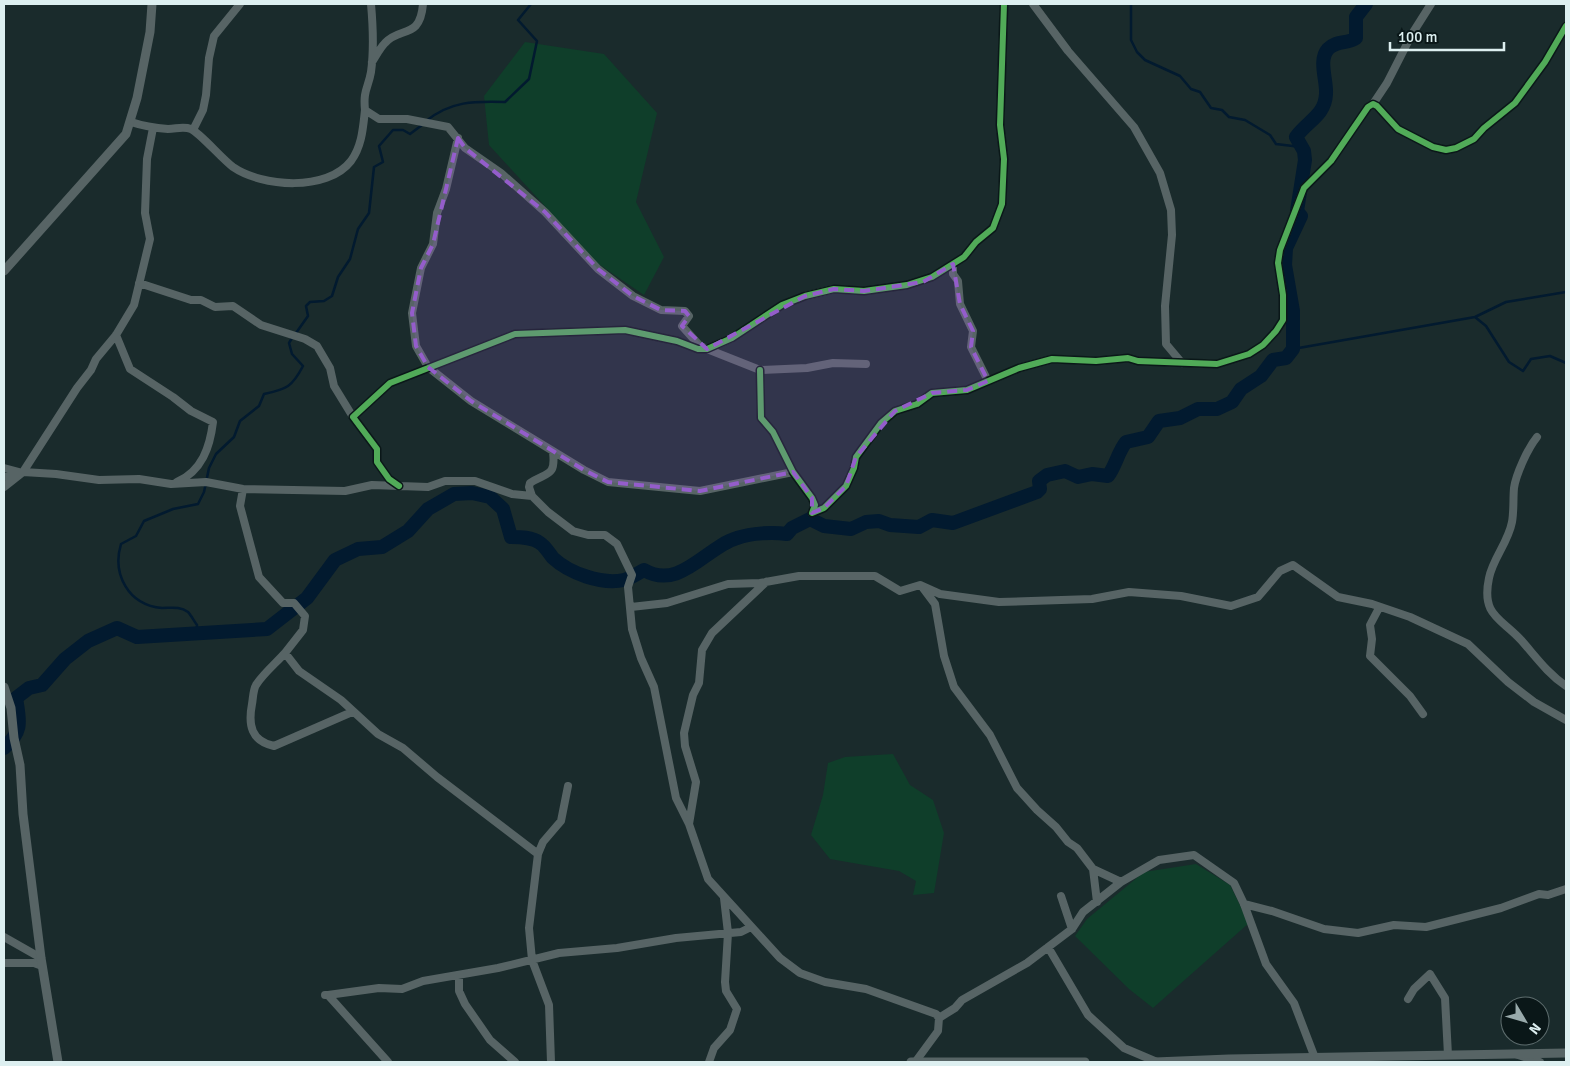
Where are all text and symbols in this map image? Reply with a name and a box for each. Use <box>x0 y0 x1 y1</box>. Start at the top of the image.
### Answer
scale bar <box>1390 20 1504 52</box>
text: 100 m <box>1398 28 1438 46</box>
north arrow <box>1500 996 1550 1046</box>
text: N <box>1525 1020 1545 1038</box>

